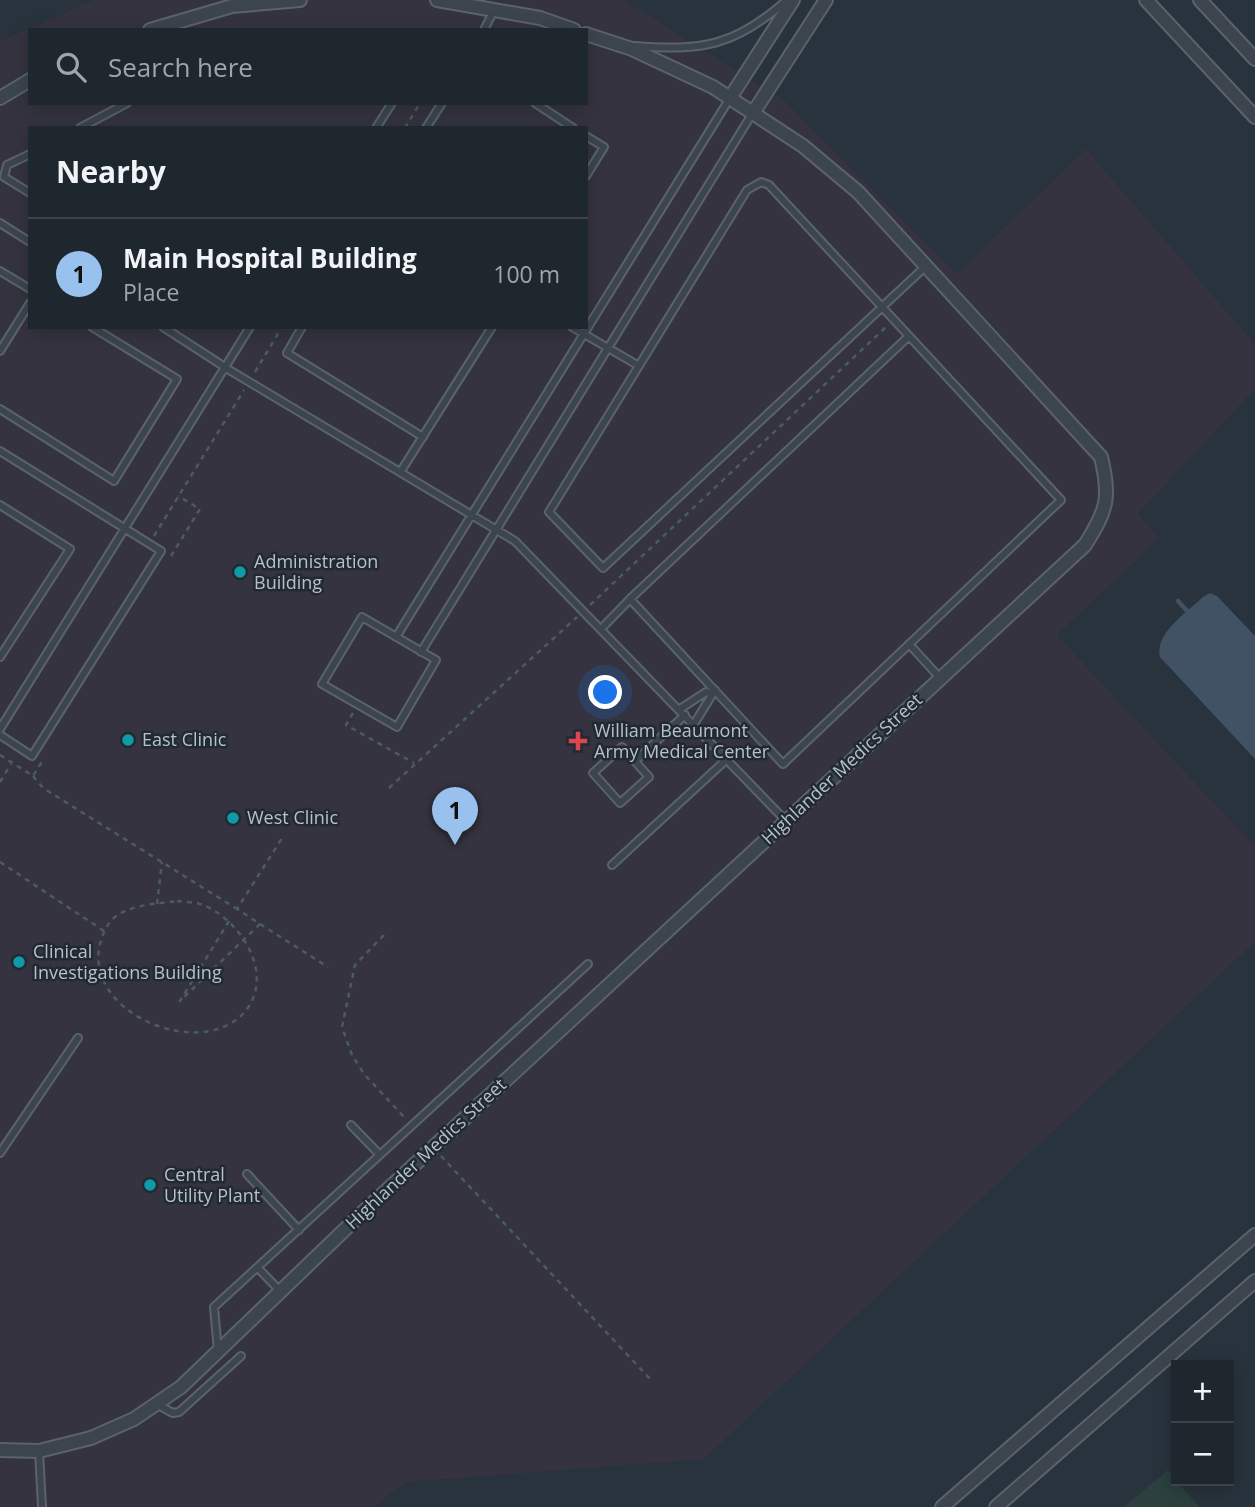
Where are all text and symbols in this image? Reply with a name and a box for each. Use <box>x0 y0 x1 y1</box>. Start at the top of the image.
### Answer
search box <box>28 28 588 105</box>
icon: search <box>52 48 90 86</box>
text: Search here <box>108 49 253 85</box>
text: Nearby <box>56 151 166 192</box>
text: Main Hospital Building <box>123 240 417 276</box>
text: 1 <box>72 258 86 290</box>
text: 100 m <box>493 258 560 290</box>
text: Place <box>123 276 179 308</box>
place label: Administration Building <box>254 549 378 594</box>
marker: Administration Building <box>232 564 248 580</box>
your location <box>588 675 622 709</box>
street label: Highlander Medics Street <box>756 687 927 849</box>
place label: William Beaumont Army Medical Center <box>594 718 770 763</box>
place label: East Clinic <box>142 727 227 751</box>
marker: William Beaumont Army Medical Center <box>568 731 588 751</box>
marker: East Clinic <box>120 732 136 748</box>
pin: 1 <box>432 787 478 845</box>
place label: West Clinic <box>247 805 338 829</box>
marker: West Clinic <box>225 810 241 826</box>
place label: Clinical Investigations Building <box>33 939 222 984</box>
marker: Clinical Investigations Building <box>11 954 27 970</box>
street label: Highlander Medics Street <box>340 1072 511 1234</box>
place label: Central Utility Plant <box>164 1162 260 1207</box>
marker: Central Utility Plant <box>142 1177 158 1193</box>
map controls <box>1171 1360 1234 1486</box>
button: + <box>1171 1360 1234 1423</box>
button: − <box>1171 1423 1234 1486</box>

